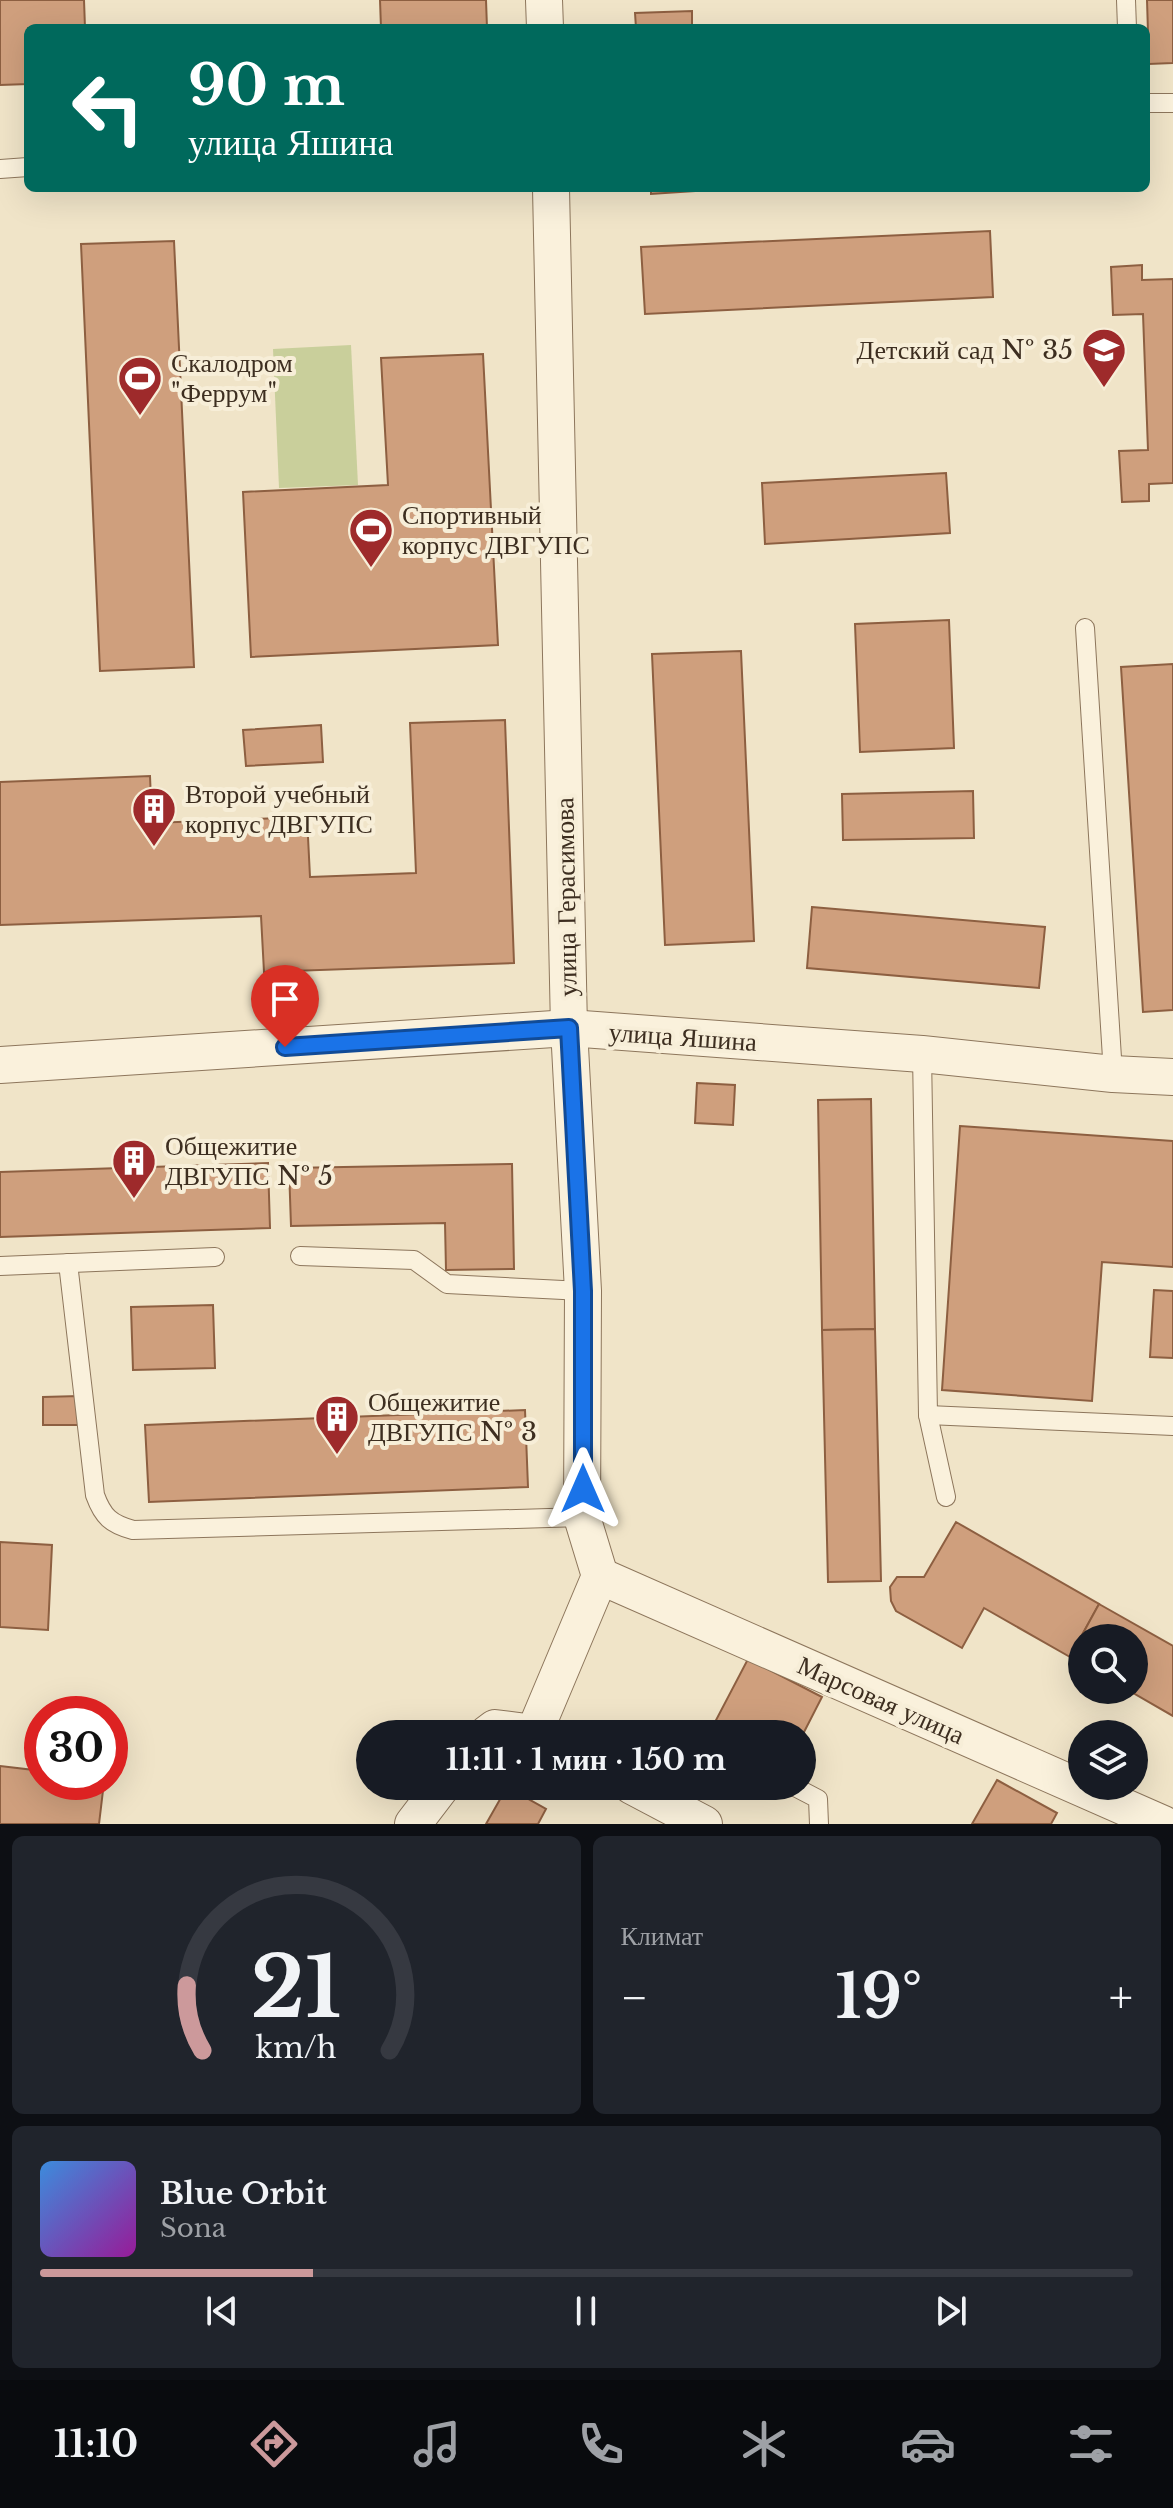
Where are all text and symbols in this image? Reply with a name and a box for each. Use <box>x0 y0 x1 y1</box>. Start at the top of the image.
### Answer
text: 90 m <box>188 51 345 120</box>
icon: left <box>56 56 160 160</box>
text: улица Яшина <box>188 120 393 165</box>
school or university icon: Детский сад № 35 <box>1080 326 1128 389</box>
place label: Детский сад № 35 <box>857 334 1073 366</box>
place label: Скалодром "Феррум" <box>171 347 293 409</box>
sports icon: Скалодром "Феррум" <box>116 354 164 417</box>
place label: Спортивный корпус ДВГУПС <box>402 499 590 561</box>
sports icon: Спортивный корпус ДВГУПС <box>347 506 395 569</box>
place label: Второй учебный корпус ДВГУПС <box>185 778 373 840</box>
building icon: Второй учебный корпус ДВГУПС <box>130 785 178 848</box>
street label: улица Герасимова <box>548 797 584 997</box>
pin <box>251 965 319 1047</box>
icon: arrive <box>263 977 307 1021</box>
street label: улица Яшина <box>608 1016 759 1058</box>
place label: Общежитие ДВГУПС № 5 <box>165 1130 333 1192</box>
building icon: Общежитие ДВГУПС № 5 <box>110 1137 158 1200</box>
place label: Общежитие ДВГУПС № 3 <box>368 1386 537 1448</box>
building icon: Общежитие ДВГУПС № 3 <box>313 1393 361 1456</box>
position arrow <box>541 1447 625 1531</box>
map controls <box>1068 1624 1148 1800</box>
button: search <box>1068 1624 1148 1704</box>
street label: Марсовая улица <box>793 1649 970 1751</box>
speed limit sign: 30 <box>24 1696 128 1800</box>
button: layers <box>1068 1720 1148 1800</box>
text: 11:11 · 1 мин · 150 m <box>446 1741 726 1778</box>
text: Климат <box>621 1920 703 1952</box>
text: 21 <box>251 1936 341 2039</box>
text: 19° <box>835 1960 922 2034</box>
text: − <box>621 1970 648 2025</box>
text: + <box>1109 1970 1133 2025</box>
text: km/h <box>256 2030 337 2066</box>
text: Blue Orbit <box>160 2175 327 2212</box>
text: Sona <box>160 2212 226 2244</box>
icon: previous <box>200 2289 244 2333</box>
icon: pause <box>564 2289 608 2333</box>
icon: next <box>929 2289 973 2333</box>
icon: directions <box>246 2416 302 2472</box>
icon: music <box>409 2416 465 2472</box>
icon: phone <box>573 2416 629 2472</box>
icon: climate <box>736 2416 792 2472</box>
icon: car <box>900 2416 956 2472</box>
icon: filters <box>1063 2416 1119 2472</box>
text: 11:10 <box>54 2422 138 2467</box>

